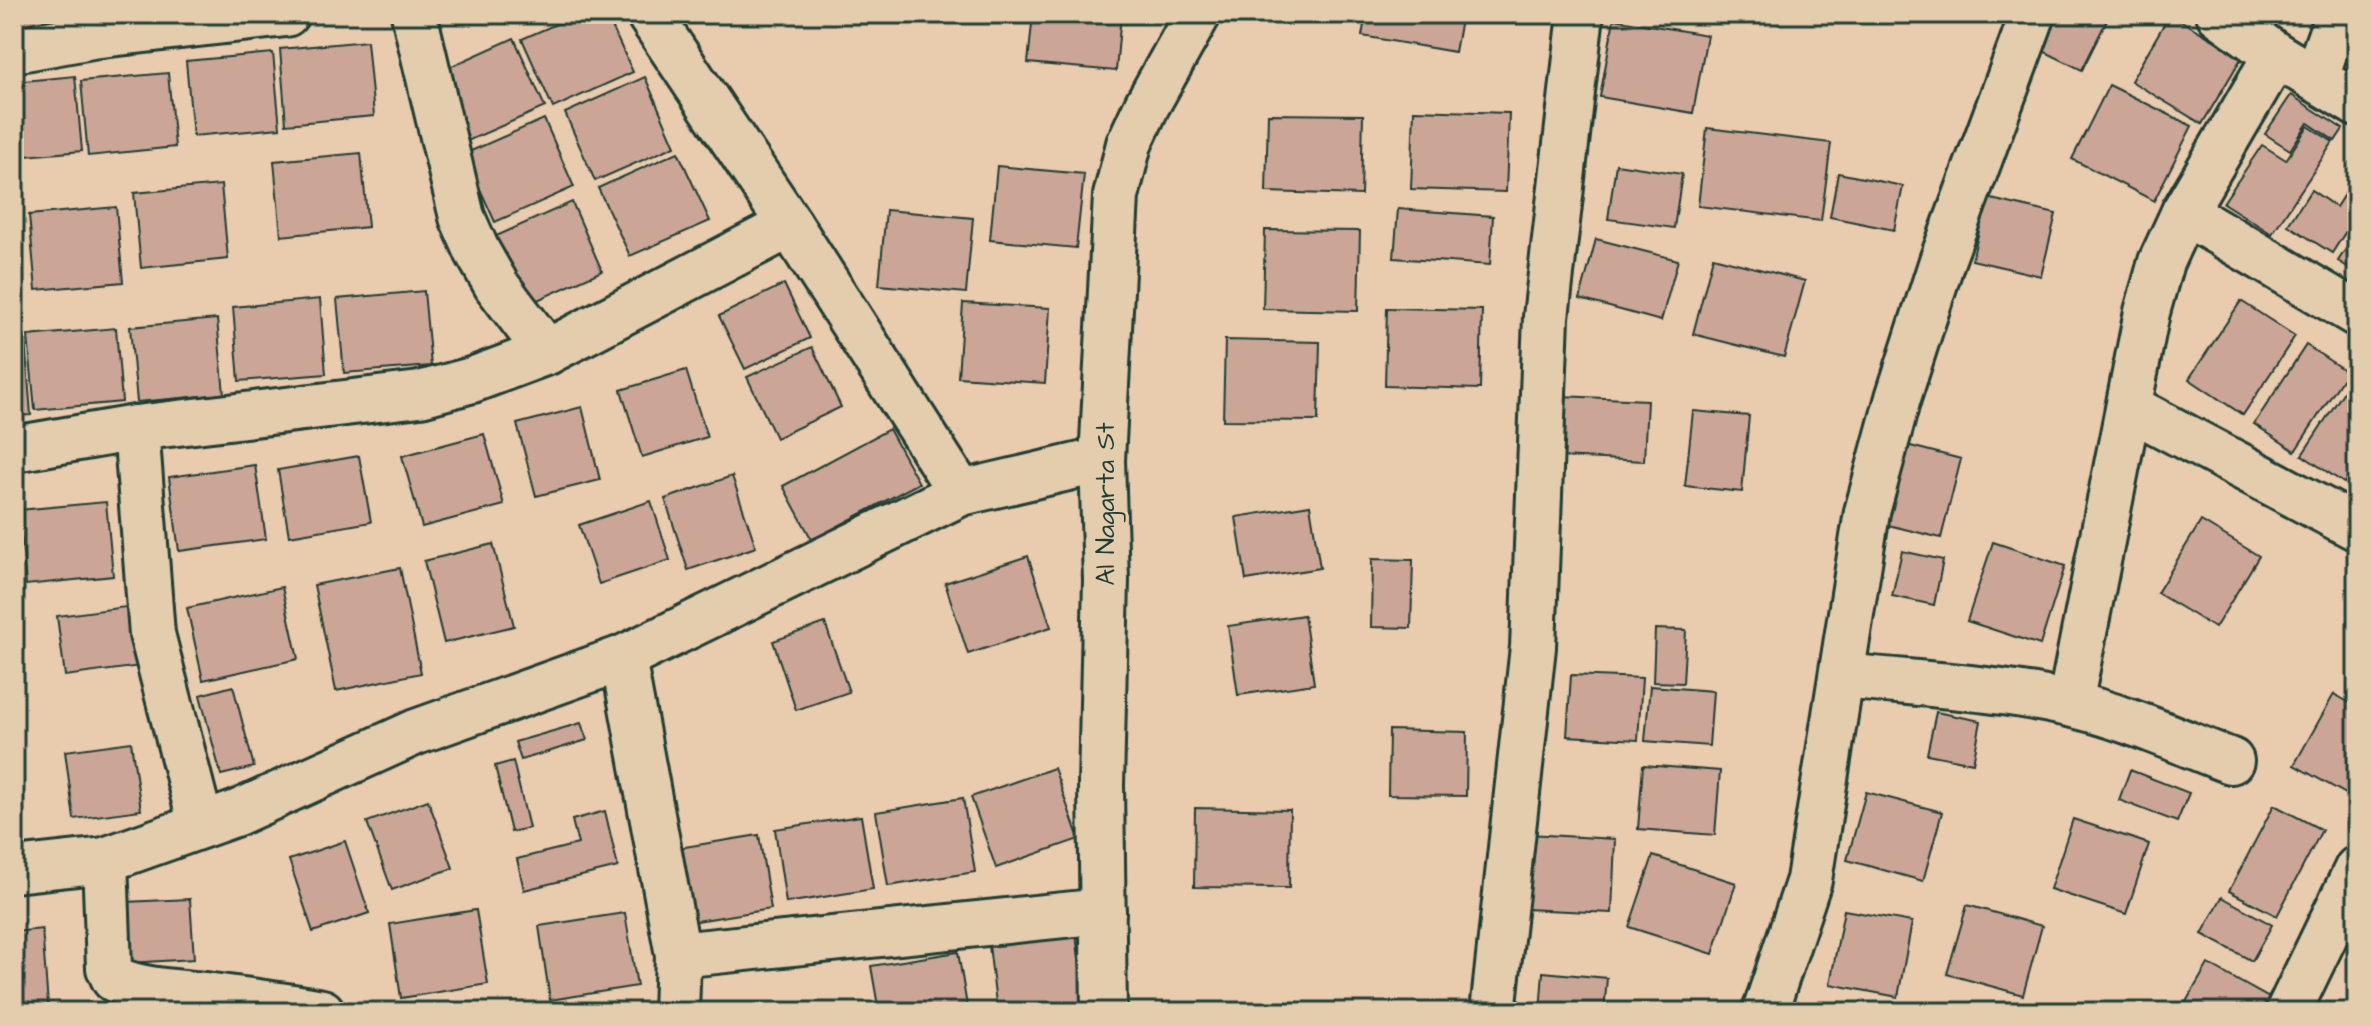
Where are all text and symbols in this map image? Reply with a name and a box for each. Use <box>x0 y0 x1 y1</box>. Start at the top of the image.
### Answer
street label: Al Nagarta St <box>1088 422 1126 586</box>

